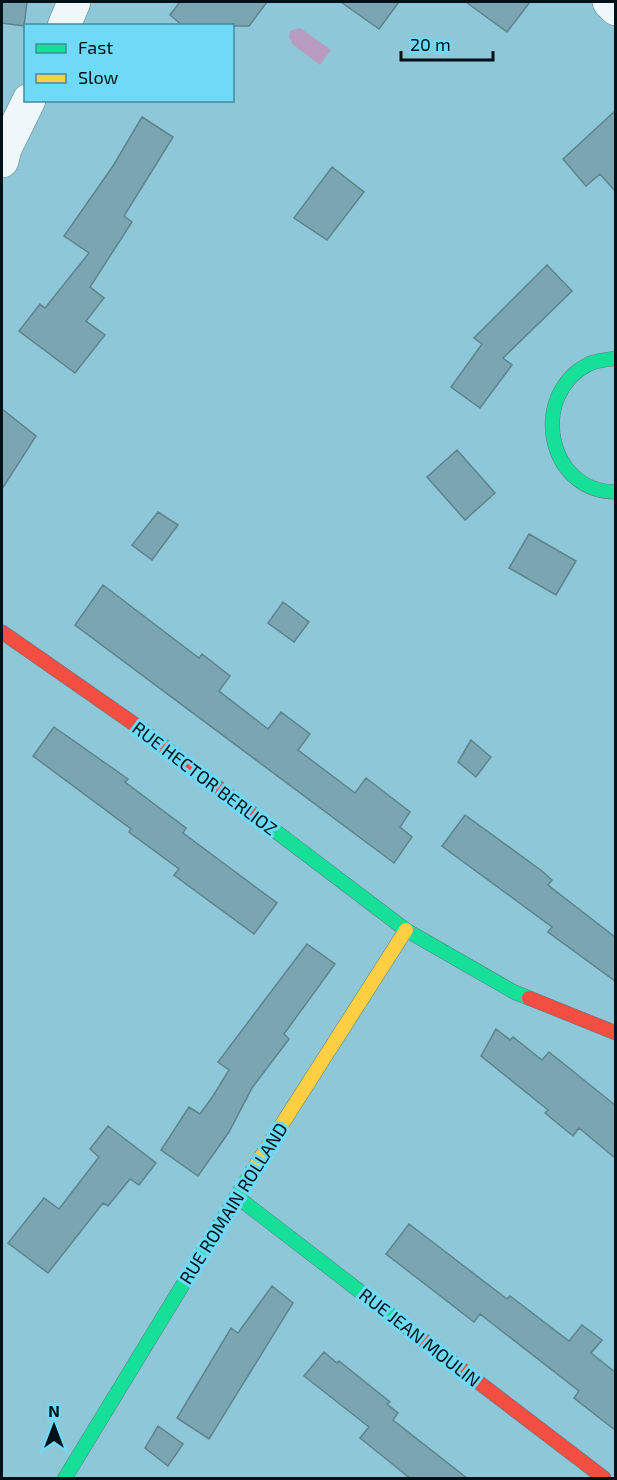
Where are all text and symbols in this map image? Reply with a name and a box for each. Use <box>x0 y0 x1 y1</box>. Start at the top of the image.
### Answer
legend <box>24 24 234 102</box>
scale bar <box>401 24 492 62</box>
text: 20 m <box>410 33 451 55</box>
text: Fast <box>78 36 113 58</box>
text: Slow <box>78 66 119 88</box>
street label: RUE HECTOR BERLIOZ <box>128 716 282 840</box>
street label: RUE ROMAIN ROLLAND <box>174 1118 292 1288</box>
street label: RUE JEAN MOULIN <box>355 1283 485 1391</box>
north arrow <box>24 1396 84 1456</box>
text: N <box>48 1401 60 1420</box>

